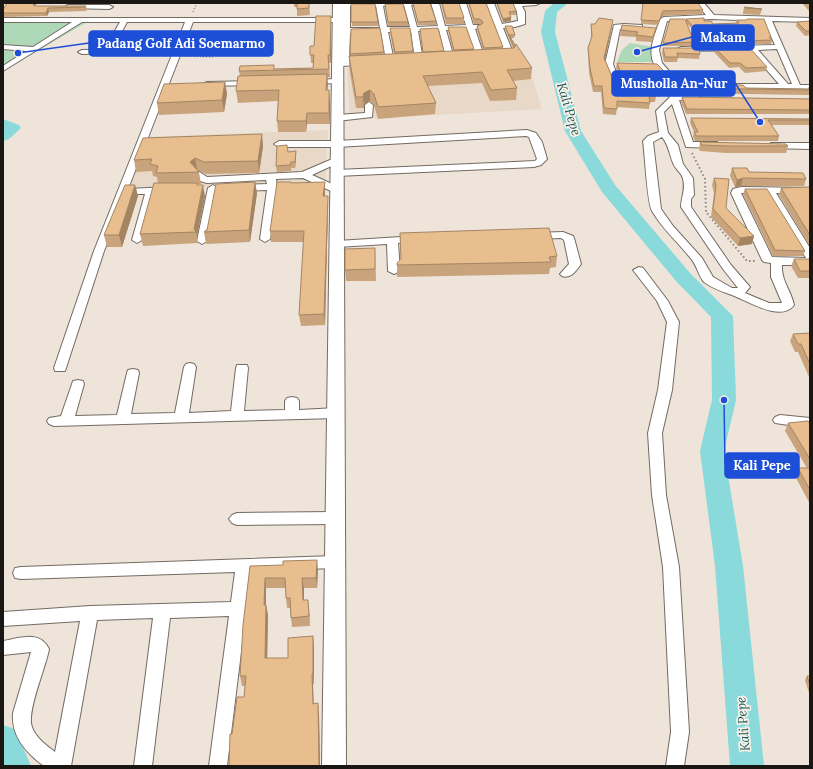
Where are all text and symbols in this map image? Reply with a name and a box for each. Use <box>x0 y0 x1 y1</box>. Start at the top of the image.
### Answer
callout: Makam <box>692 25 754 50</box>
text: Makam <box>700 29 746 46</box>
callout: Padang Golf Adi Soemarmo <box>89 31 273 56</box>
text: Padang Golf Adi Soemarmo <box>97 35 265 52</box>
callout: Musholla An-Nur <box>612 71 735 96</box>
text: Musholla An-Nur <box>620 75 728 92</box>
water label: Kali Pepe <box>553 80 585 138</box>
callout: Kali Pepe <box>725 453 799 478</box>
text: Kali Pepe <box>733 457 791 474</box>
water label: Kali Pepe <box>732 696 754 752</box>

